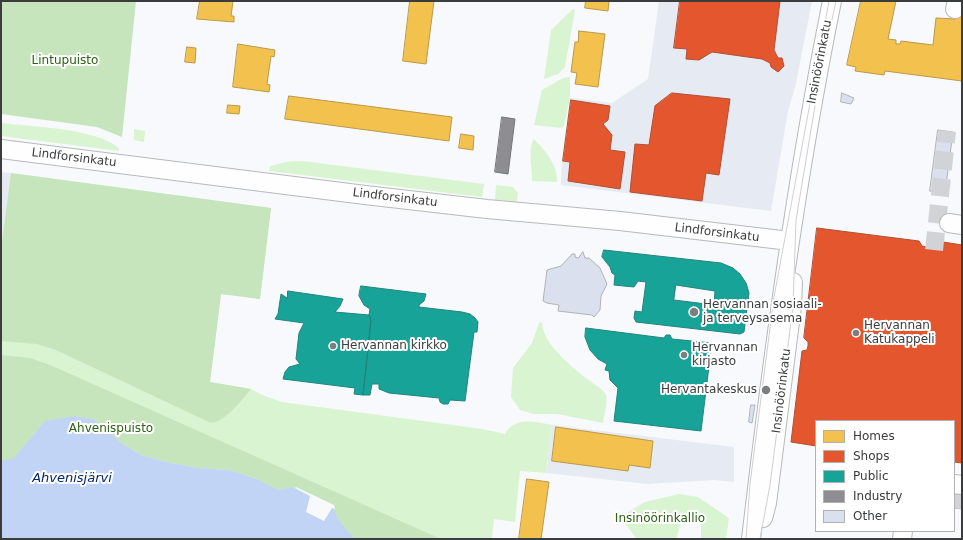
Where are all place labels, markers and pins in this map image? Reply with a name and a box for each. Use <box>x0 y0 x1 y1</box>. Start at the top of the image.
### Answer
place label: Hervannan sosiaali- ja terveysasema <box>703 298 822 326</box>
marker: Hervannan sosiaali- ja terveysasema <box>688 306 700 318</box>
place label: Hervannan Katukappeli <box>864 319 935 347</box>
marker: Hervannan Katukappeli <box>851 328 861 338</box>
place label: Hervannan kirkko <box>341 339 447 353</box>
marker: Hervannan kirkko <box>328 341 338 351</box>
place label: Hervannan kirjasto <box>692 341 758 369</box>
marker: Hervannan kirjasto <box>679 350 689 360</box>
place label: Hervantakeskus <box>661 383 757 397</box>
marker: Hervantakeskus <box>760 384 772 396</box>

